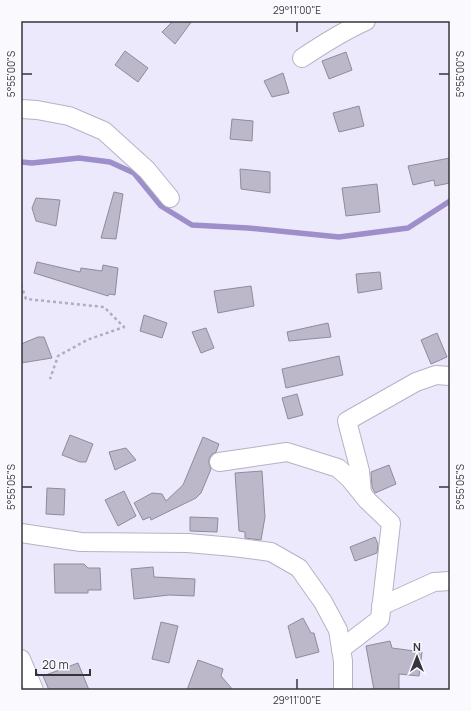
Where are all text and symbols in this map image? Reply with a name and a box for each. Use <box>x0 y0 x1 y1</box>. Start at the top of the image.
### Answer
text: 29°11'00"E <box>273 3 321 17</box>
text: 5°55'00"S <box>4 51 18 97</box>
text: 5°55'00"S <box>453 51 467 97</box>
text: 5°55'05"S <box>4 464 18 510</box>
text: 5°55'05"S <box>453 464 467 510</box>
north arrow <box>397 637 437 677</box>
text: N <box>413 639 421 654</box>
scale bar <box>36 651 90 677</box>
text: 20 m <box>42 656 69 673</box>
text: 29°11'00"E <box>273 693 321 707</box>

